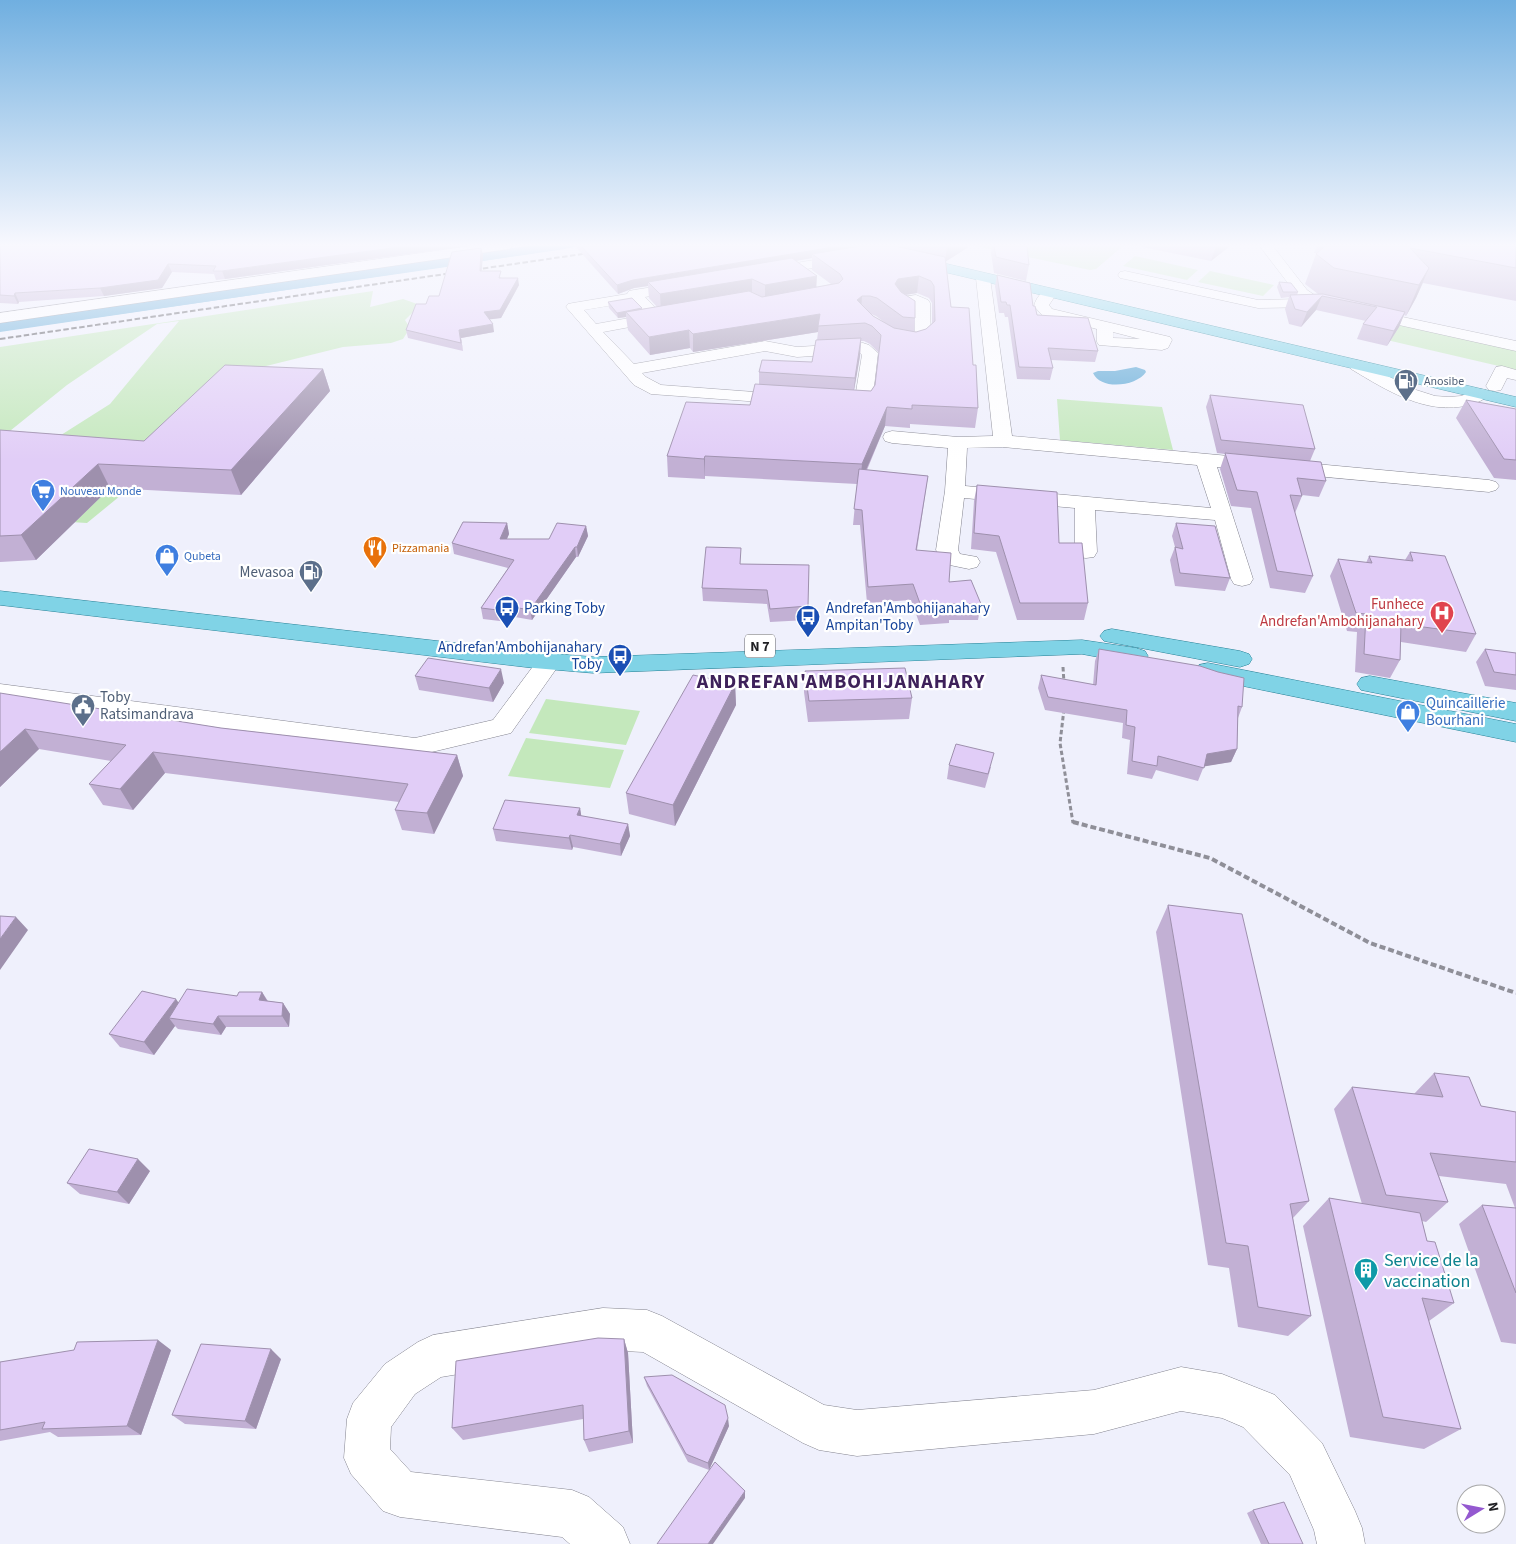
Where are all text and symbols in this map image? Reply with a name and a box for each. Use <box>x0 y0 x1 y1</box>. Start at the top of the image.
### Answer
fuel station icon: Anosibe <box>1393 368 1419 402</box>
place label: Anosibe <box>1424 373 1464 390</box>
supermarket icon: Nouveau Monde <box>30 478 56 512</box>
place label: Nouveau Monde <box>60 483 142 500</box>
restaurant icon: Pizzamania <box>362 535 388 569</box>
place label: Pizzamania <box>392 540 449 557</box>
shop icon: Qubeta <box>154 543 180 577</box>
place label: Qubeta <box>184 548 221 565</box>
fuel station icon: Mevasoa <box>298 559 324 593</box>
place label: Mevasoa <box>240 562 294 583</box>
place label: Funhece Andrefan'Ambohijanahary <box>1260 594 1424 632</box>
bus stop icon: Parking Toby <box>494 595 520 629</box>
place label: Parking Toby <box>524 598 605 619</box>
place label: Andrefan'Ambohijanahary Ampitan'Toby <box>826 598 990 636</box>
hospital icon: Funhece Andrefan'Ambohijanahary <box>1429 600 1455 634</box>
bus stop icon: Andrefan'Ambohijanahary Ampitan'Toby <box>795 604 821 638</box>
road number: N 7 <box>745 634 775 658</box>
place label: Andrefan'Ambohijanahary Toby <box>438 637 602 675</box>
bus stop icon: Andrefan'Ambohijanahary Toby <box>607 643 633 677</box>
district label: ANDREFAN'AMBOHIJANAHARY <box>696 668 985 696</box>
place label: Toby Ratsimandrava <box>100 687 194 725</box>
public building icon: Toby Ratsimandrava <box>70 693 96 727</box>
place label: Quincaillerie Bourhani <box>1426 693 1505 731</box>
shop icon: Quincaillerie Bourhani <box>1395 699 1421 733</box>
place label: Service de la vaccination <box>1384 1248 1479 1294</box>
building icon: Service de la vaccination <box>1353 1257 1379 1291</box>
north arrow <box>1456 1484 1506 1534</box>
text: N <box>1482 1501 1503 1513</box>

